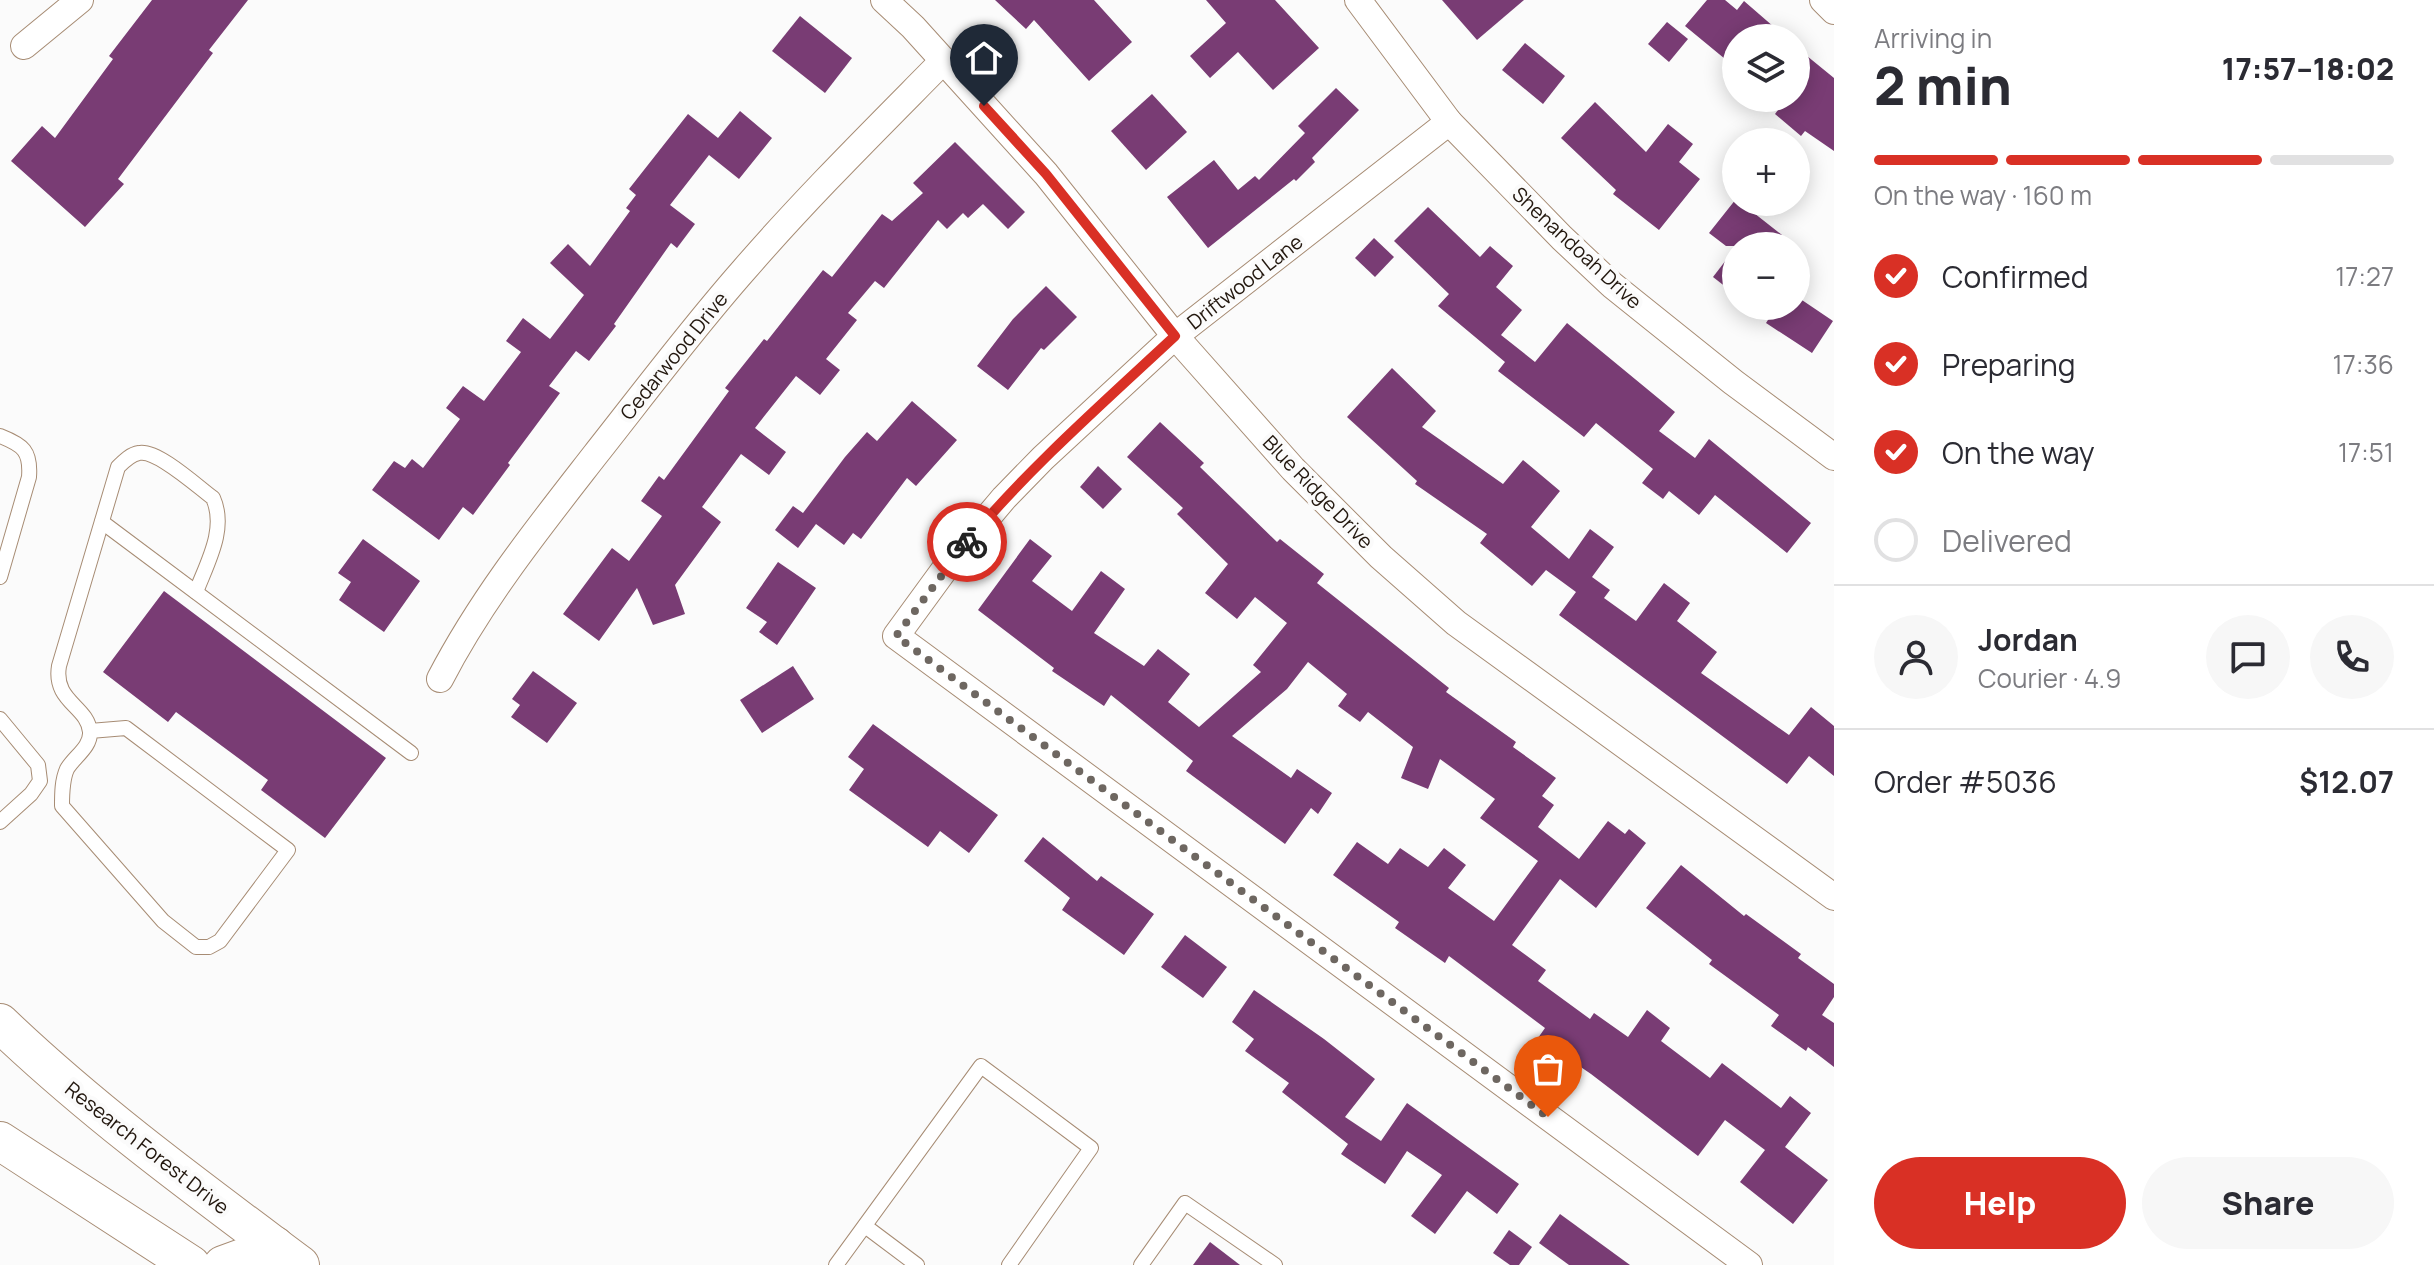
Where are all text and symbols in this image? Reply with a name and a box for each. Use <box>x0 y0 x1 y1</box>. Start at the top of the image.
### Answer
text: Arriving in <box>1874 20 1992 56</box>
pin <box>950 24 1018 106</box>
map controls <box>1722 24 1810 320</box>
button: layers <box>1722 24 1810 112</box>
icon: home <box>962 36 1006 80</box>
text: 17:57–18:02 <box>2222 48 2394 89</box>
text: 2 min <box>1874 50 2012 121</box>
button: + <box>1722 128 1810 216</box>
text: On the way · 160 m <box>1874 177 2092 213</box>
street label: Shenandoah Drive <box>1507 181 1648 315</box>
street label: Driftwood Lane <box>1181 228 1308 335</box>
button: − <box>1722 232 1810 320</box>
icon: check <box>1874 254 1918 298</box>
text: Confirmed <box>1942 256 2089 297</box>
text: 17:27 <box>2335 258 2394 294</box>
street label: Cedarwood Drive <box>614 286 734 425</box>
icon: check <box>1874 342 1918 386</box>
text: Preparing <box>1942 344 2076 385</box>
text: 17:36 <box>2333 346 2394 382</box>
street label: Blue Ridge Drive <box>1257 429 1379 554</box>
icon: check <box>1874 430 1918 474</box>
text: On the way <box>1942 432 2095 473</box>
text: 17:51 <box>2338 434 2394 470</box>
courier <box>927 502 1007 582</box>
icon: bike <box>945 520 989 564</box>
text: Delivered <box>1942 520 2072 561</box>
button: person <box>1874 615 1958 699</box>
button: chat <box>2206 615 2290 699</box>
button: phone <box>2310 615 2394 699</box>
text: Jordan <box>1978 619 2078 660</box>
text: Courier · 4.9 <box>1978 660 2121 696</box>
text: Order #5036 <box>1874 761 2057 802</box>
text: $12.07 <box>2299 761 2394 802</box>
pin <box>1514 1035 1582 1117</box>
icon: bag <box>1526 1047 1570 1091</box>
street label: Research Forest Drive <box>60 1075 235 1220</box>
button: Help <box>1874 1157 2126 1249</box>
button: Share <box>2142 1157 2394 1249</box>

